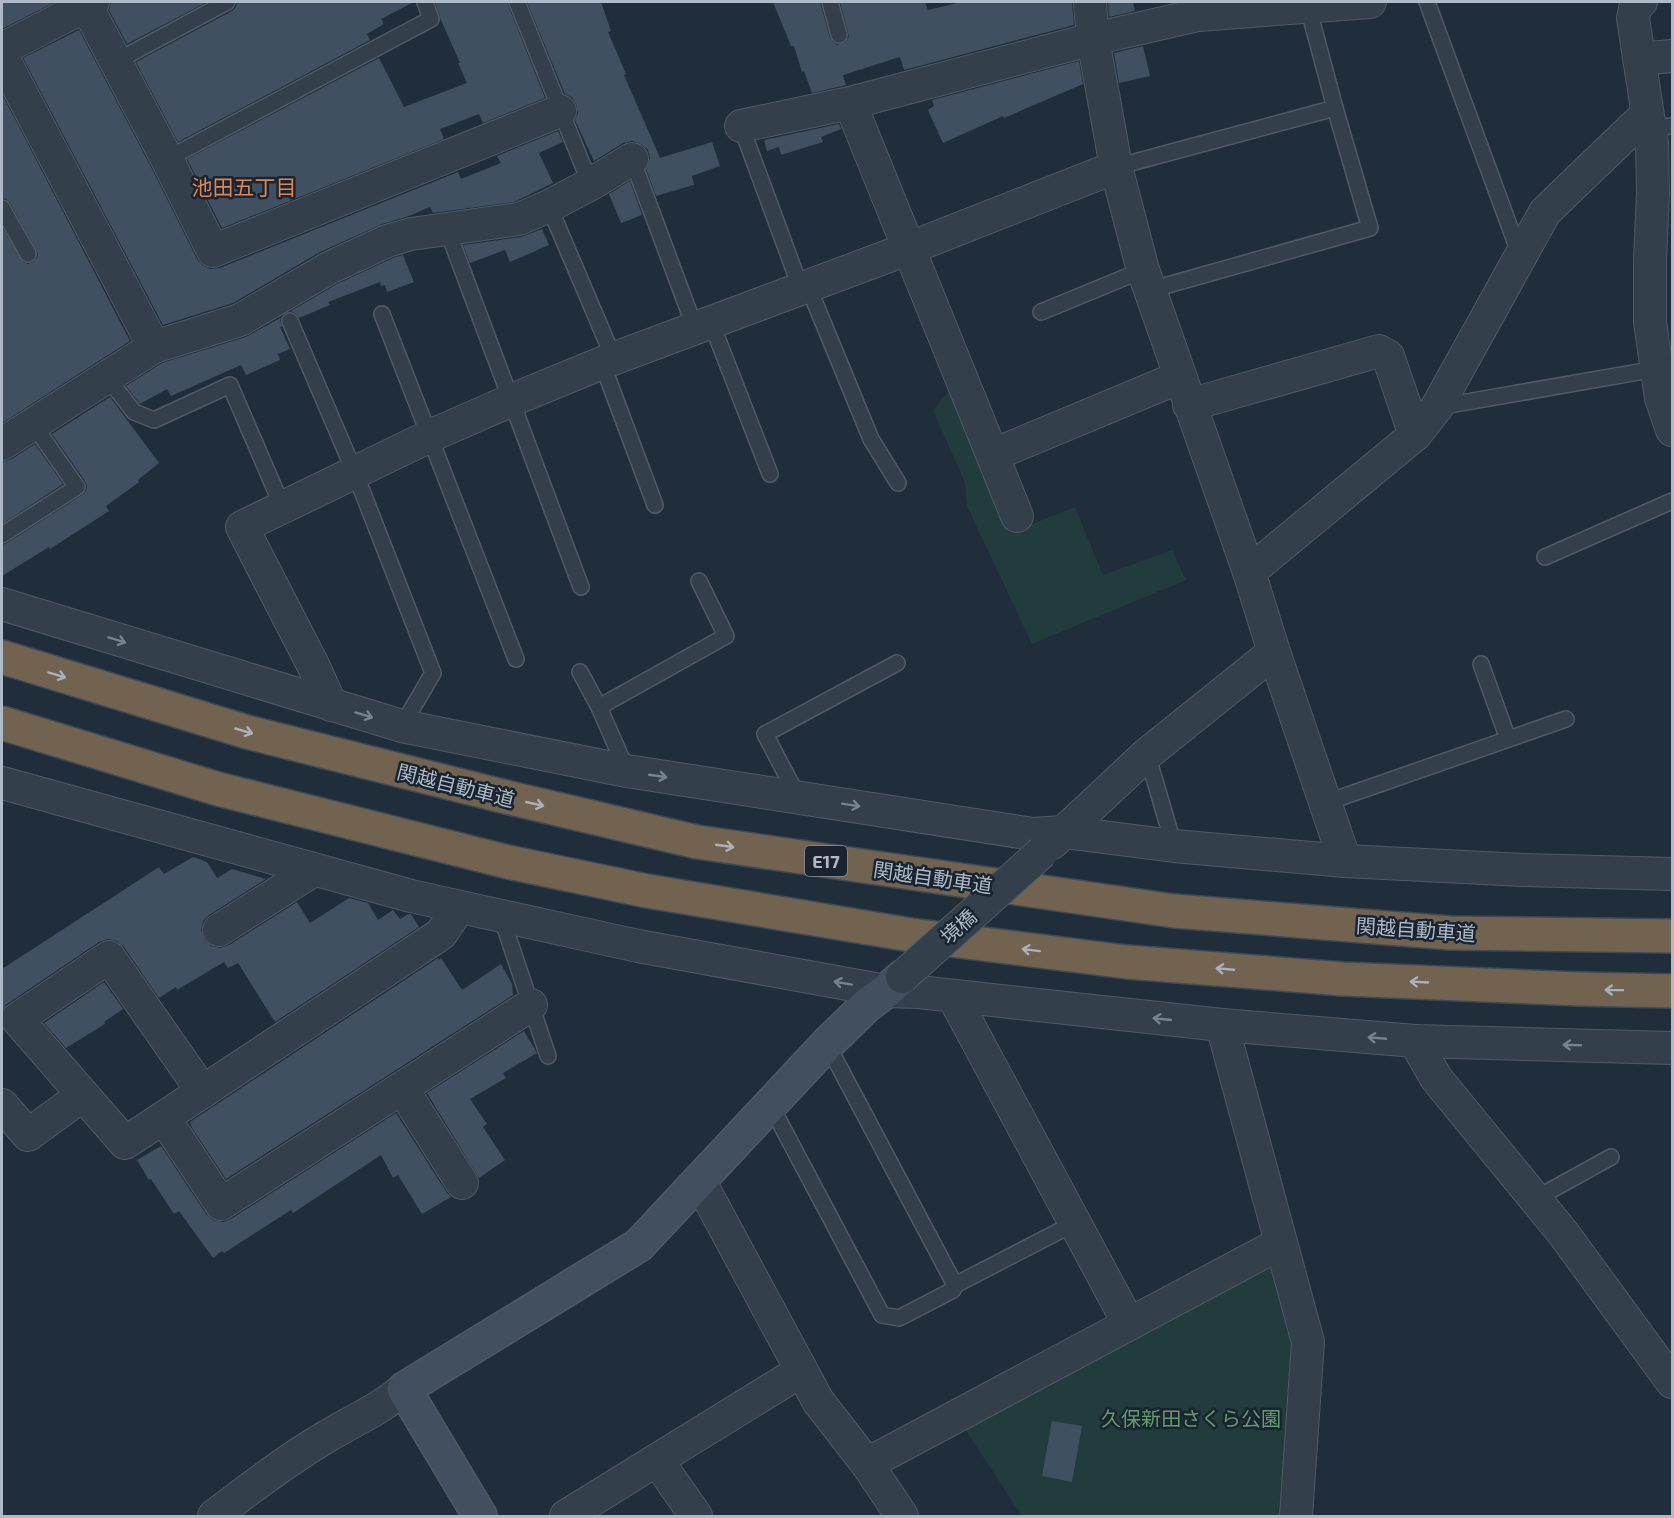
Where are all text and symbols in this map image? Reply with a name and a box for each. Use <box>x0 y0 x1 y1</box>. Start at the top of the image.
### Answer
district label: 池田五丁目 <box>192 174 297 199</box>
one-way arrow <box>107 635 126 646</box>
one-way arrow <box>47 670 66 681</box>
one-way arrow <box>354 710 373 721</box>
one-way arrow <box>234 726 253 737</box>
street label: 関越自動車道 <box>395 759 517 811</box>
one-way arrow <box>648 770 667 781</box>
one-way arrow <box>525 799 544 810</box>
one-way arrow <box>840 800 860 811</box>
one-way arrow <box>715 841 735 852</box>
road number: E17 <box>805 846 847 876</box>
street label: 関越自動車道 <box>872 857 994 897</box>
street label: 境橋 <box>935 904 981 948</box>
street label: 関越自動車道 <box>1355 913 1477 945</box>
one-way arrow <box>1021 944 1041 955</box>
one-way arrow <box>1215 963 1235 974</box>
one-way arrow <box>1410 976 1430 988</box>
one-way arrow <box>834 977 854 988</box>
one-way arrow <box>1605 984 1625 996</box>
one-way arrow <box>1153 1013 1173 1024</box>
one-way arrow <box>1368 1032 1388 1043</box>
one-way arrow <box>1563 1039 1583 1051</box>
park label: 久保新田さくら公園 <box>1101 1406 1281 1430</box>

